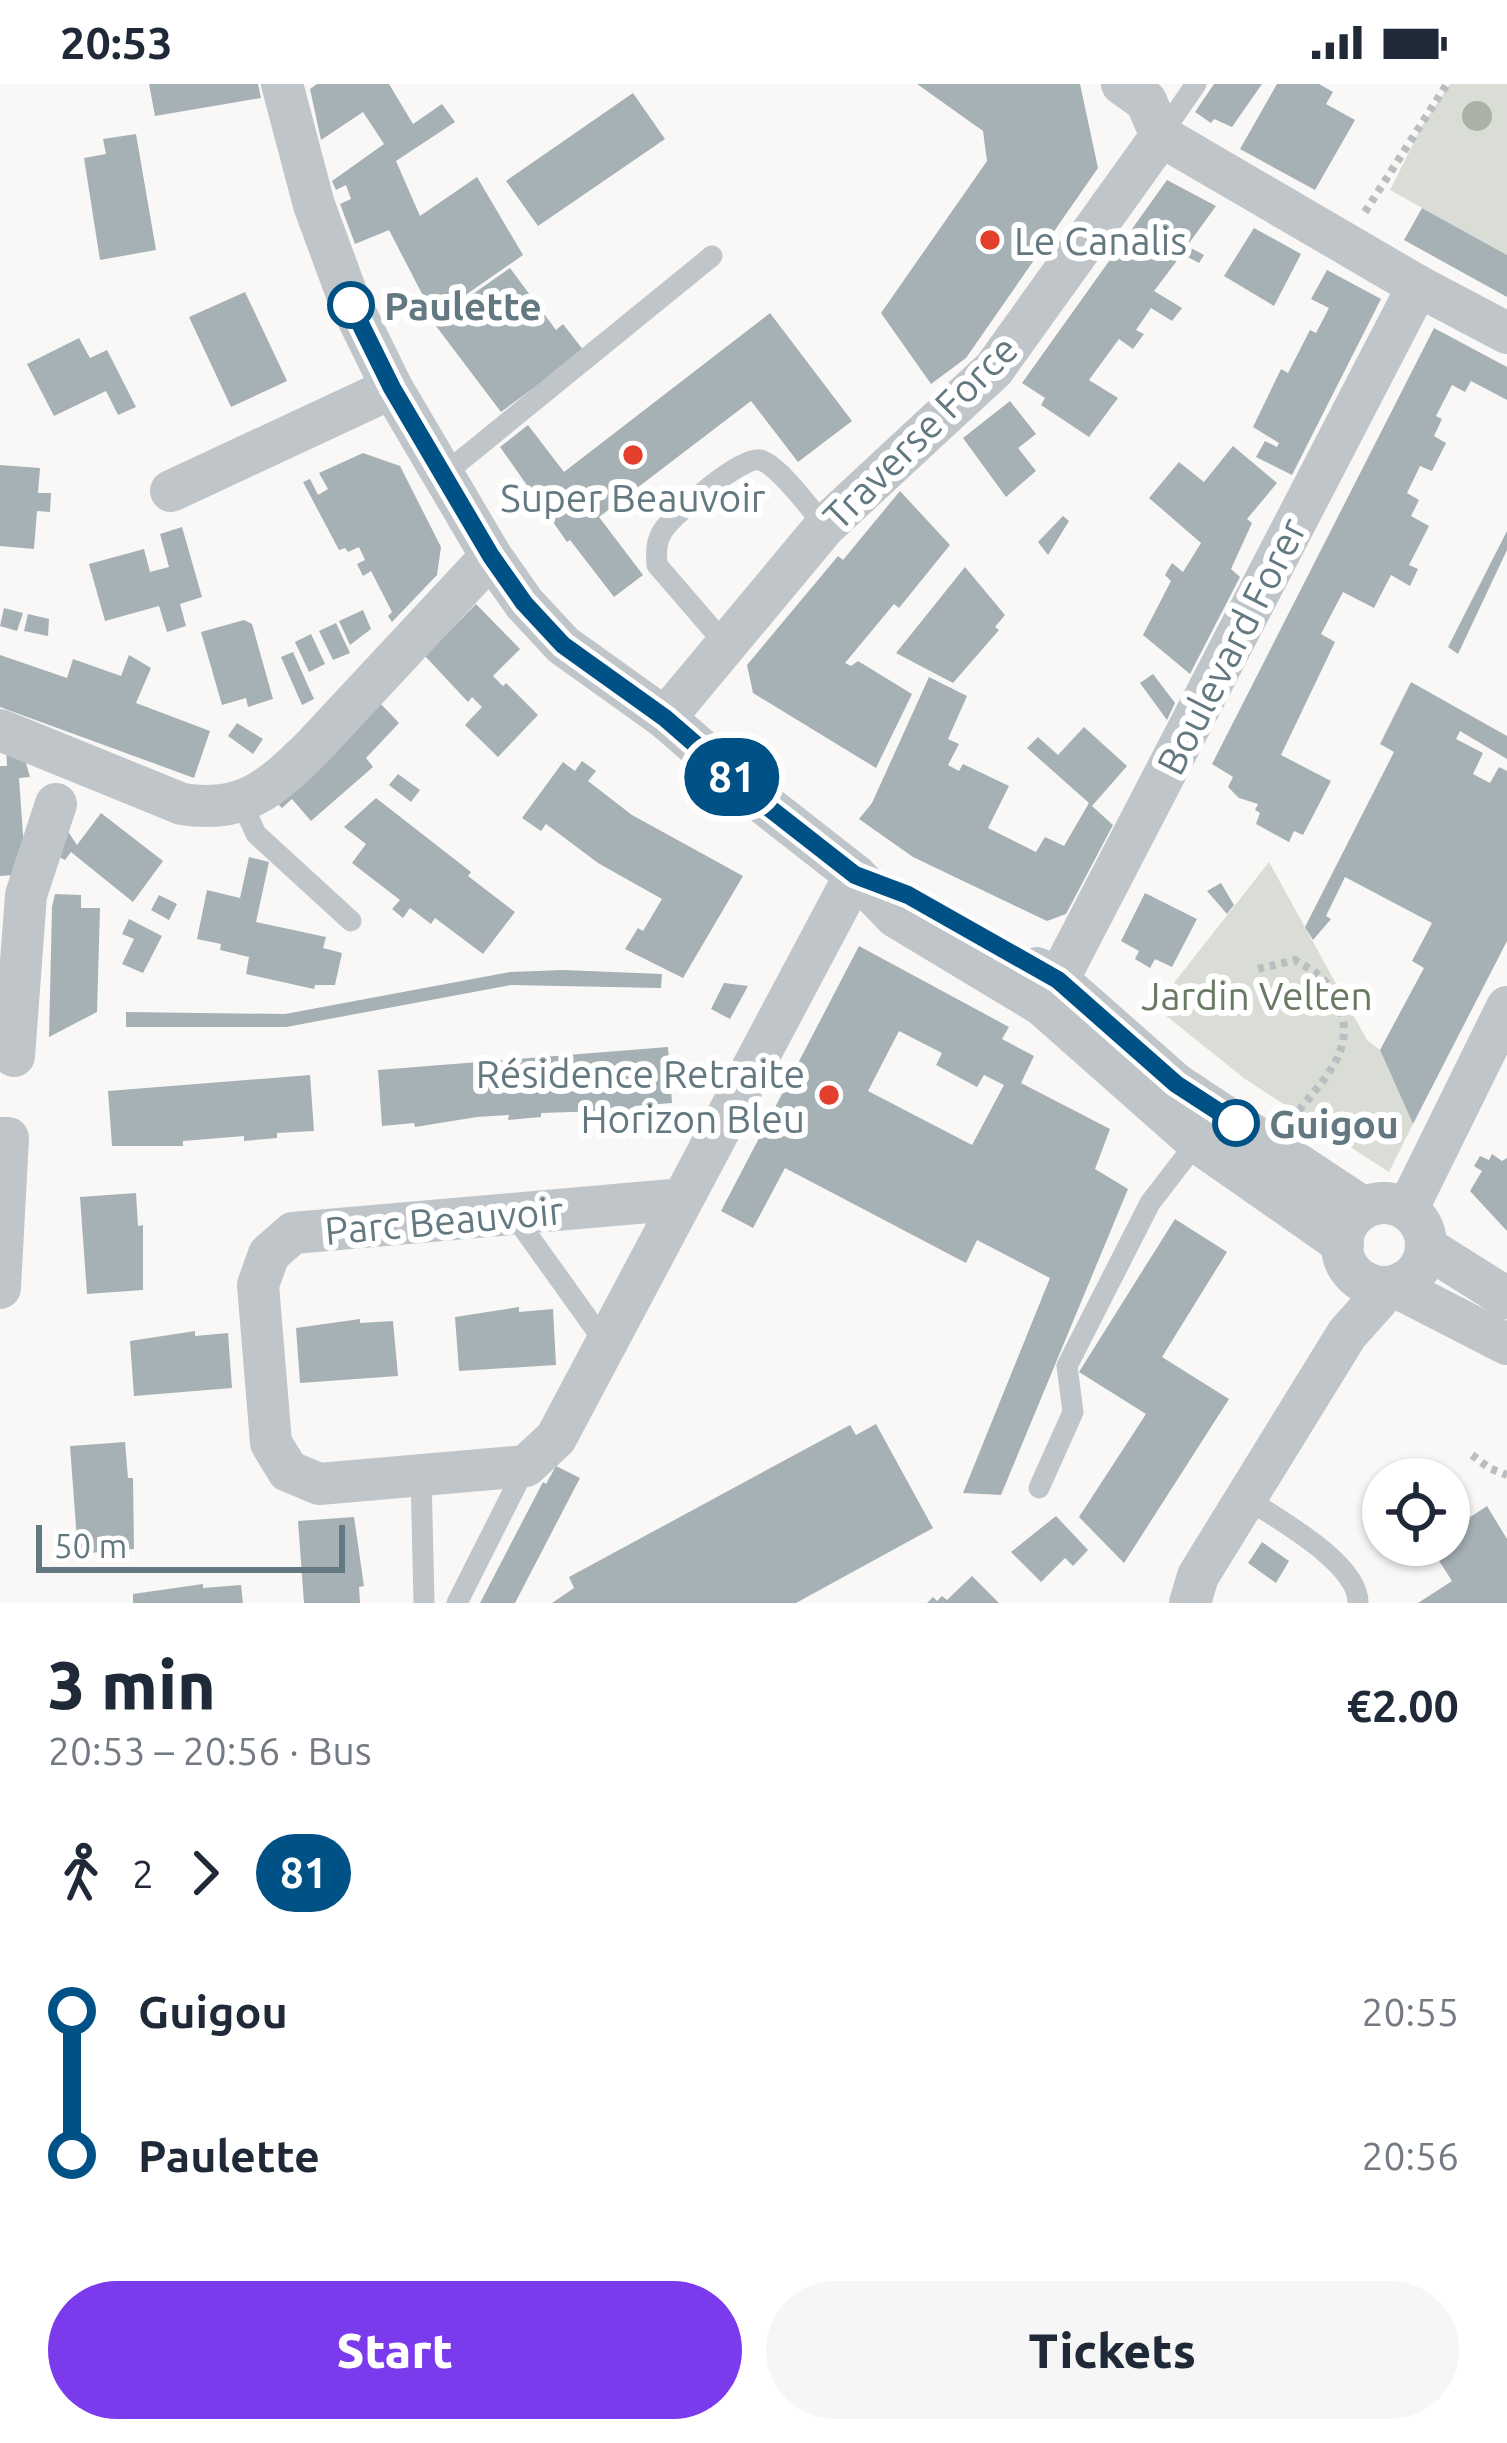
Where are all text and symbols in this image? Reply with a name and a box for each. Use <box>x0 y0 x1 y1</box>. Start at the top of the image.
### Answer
text: 20:53 <box>60 17 173 68</box>
place label: Le Canalis <box>1014 219 1187 262</box>
marker: Le Canalis <box>977 227 1003 253</box>
marker: Paulette <box>329 283 373 327</box>
place label: Paulette <box>384 284 542 327</box>
street label: Traverse Force <box>815 327 1025 537</box>
marker: Super Beauvoir <box>620 442 646 468</box>
place label: Super Beauvoir <box>500 476 766 519</box>
street label: Boulevard Forer <box>1148 511 1314 781</box>
line badge: 81 <box>678 738 786 816</box>
text: 81 <box>708 753 756 800</box>
park label: Jardin Velten <box>1141 974 1373 1017</box>
place label: Résidence Retraite Horizon Bleu <box>476 1052 805 1140</box>
marker: Résidence Retraite Horizon Bleu <box>816 1082 842 1108</box>
marker: Guigou <box>1214 1101 1258 1145</box>
place label: Guigou <box>1269 1102 1399 1145</box>
street label: Parc Beauvoir <box>323 1188 565 1252</box>
map controls <box>1362 1458 1470 1566</box>
button: locate <box>1362 1458 1470 1566</box>
scale bar <box>36 1519 345 1572</box>
text: 50 m <box>54 1527 127 1564</box>
text: 3 min <box>48 1647 216 1721</box>
text: €2.00 <box>1346 1680 1459 1731</box>
text: 20:53 – 20:56 · Bus <box>48 1729 372 1772</box>
icon: walk <box>48 1840 114 1906</box>
icon: forward <box>172 1840 238 1906</box>
text: 81 <box>280 1849 327 1896</box>
text: 2 <box>132 1852 154 1895</box>
text: Guigou <box>138 1986 288 2037</box>
text: 20:55 <box>1361 1990 1459 2033</box>
text: Paulette <box>138 2130 320 2181</box>
text: 20:56 <box>1361 2134 1459 2177</box>
button: Start <box>48 2281 742 2419</box>
button: Tickets <box>766 2281 1459 2419</box>

